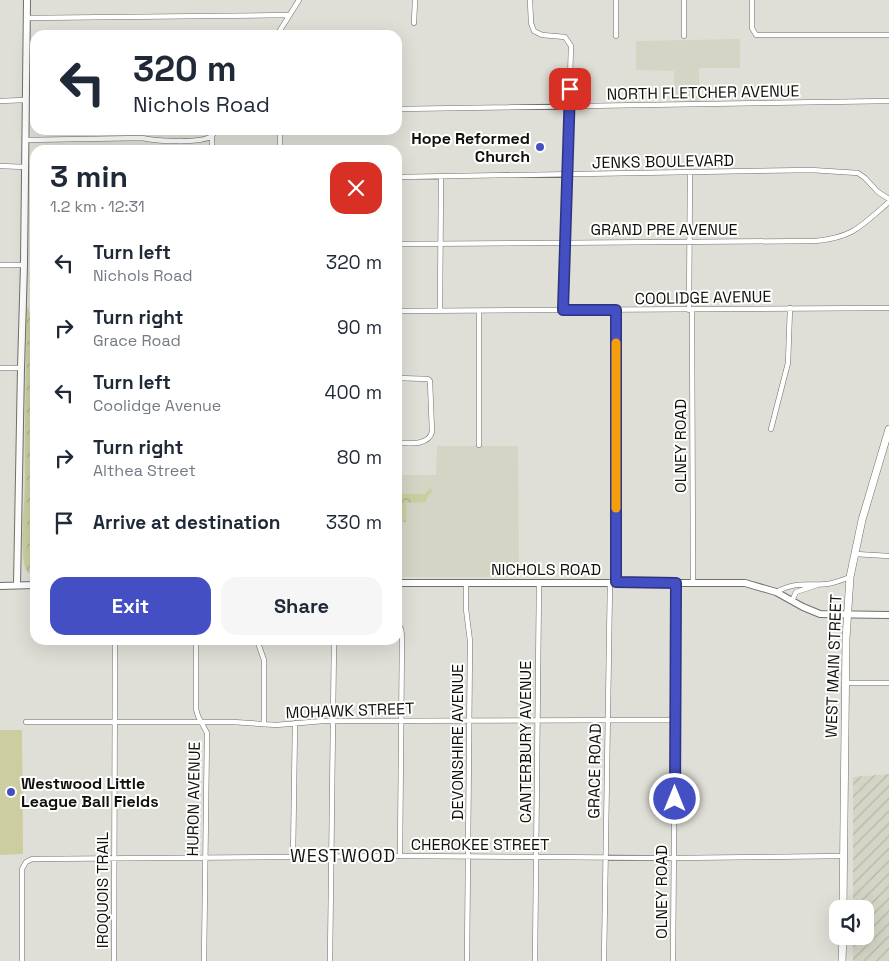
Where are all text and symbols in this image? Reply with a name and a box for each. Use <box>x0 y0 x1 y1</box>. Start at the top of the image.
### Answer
text: 320 m <box>133 47 237 91</box>
icon: left <box>50 50 115 115</box>
pin <box>549 68 591 110</box>
icon: arrive <box>556 75 584 103</box>
street label: NORTH FLETCHER AVENUE <box>606 80 800 105</box>
text: Nichols Road <box>133 90 270 118</box>
place label: Hope Reformed Church <box>411 128 530 167</box>
marker: Hope Reformed Church <box>534 141 546 153</box>
street label: JENKS BOULEVARD <box>592 150 734 173</box>
text: 3 min <box>50 157 128 196</box>
button: close <box>330 162 382 214</box>
text: 1.2 km · 12:31 <box>50 196 145 217</box>
street label: GRAND PRE AVENUE <box>590 219 738 240</box>
text: Turn left <box>93 240 171 265</box>
icon: left <box>50 249 78 277</box>
text: 320 m <box>326 250 382 275</box>
text: Nichols Road <box>93 265 193 286</box>
street label: COOLIDGE AVENUE <box>634 286 772 309</box>
text: Turn right <box>93 305 183 330</box>
icon: right <box>50 314 78 342</box>
text: 90 m <box>337 315 382 340</box>
text: Grace Road <box>93 330 181 351</box>
text: Turn left <box>93 370 171 395</box>
icon: left <box>50 379 78 407</box>
text: 400 m <box>325 380 382 405</box>
text: Coolidge Avenue <box>93 395 221 416</box>
street label: OLNEY ROAD <box>670 399 691 493</box>
text: Turn right <box>93 435 183 460</box>
icon: right <box>50 444 78 472</box>
text: 80 m <box>337 445 382 470</box>
text: Althea Street <box>93 460 196 481</box>
icon: arrive <box>50 509 78 537</box>
text: Arrive at destination <box>93 510 281 535</box>
text: 330 m <box>326 510 382 535</box>
street label: NICHOLS ROAD <box>491 559 601 580</box>
button: Exit <box>50 577 211 635</box>
button: Share <box>221 577 382 635</box>
street label: WEST MAIN STREET <box>820 594 847 738</box>
street label: CANTERBURY AVENUE <box>515 661 536 823</box>
street label: DEVONSHIRE AVENUE <box>447 664 468 820</box>
street label: MOHAWK STREET <box>285 698 415 723</box>
street label: GRACE ROAD <box>583 723 606 819</box>
street label: HURON AVENUE <box>182 741 205 857</box>
position arrow <box>648 772 700 824</box>
place label: Westwood Little League Ball Fields <box>21 773 159 812</box>
marker: Westwood Little League Ball Fields <box>5 786 17 798</box>
street label: IROQUOIS TRAIL <box>92 832 113 948</box>
street label: CHEROKEE STREET <box>411 834 549 855</box>
district label: WESTWOOD <box>290 844 396 867</box>
street label: OLNEY ROAD <box>651 845 672 939</box>
map controls <box>829 900 874 945</box>
button: sound <box>829 900 874 945</box>

